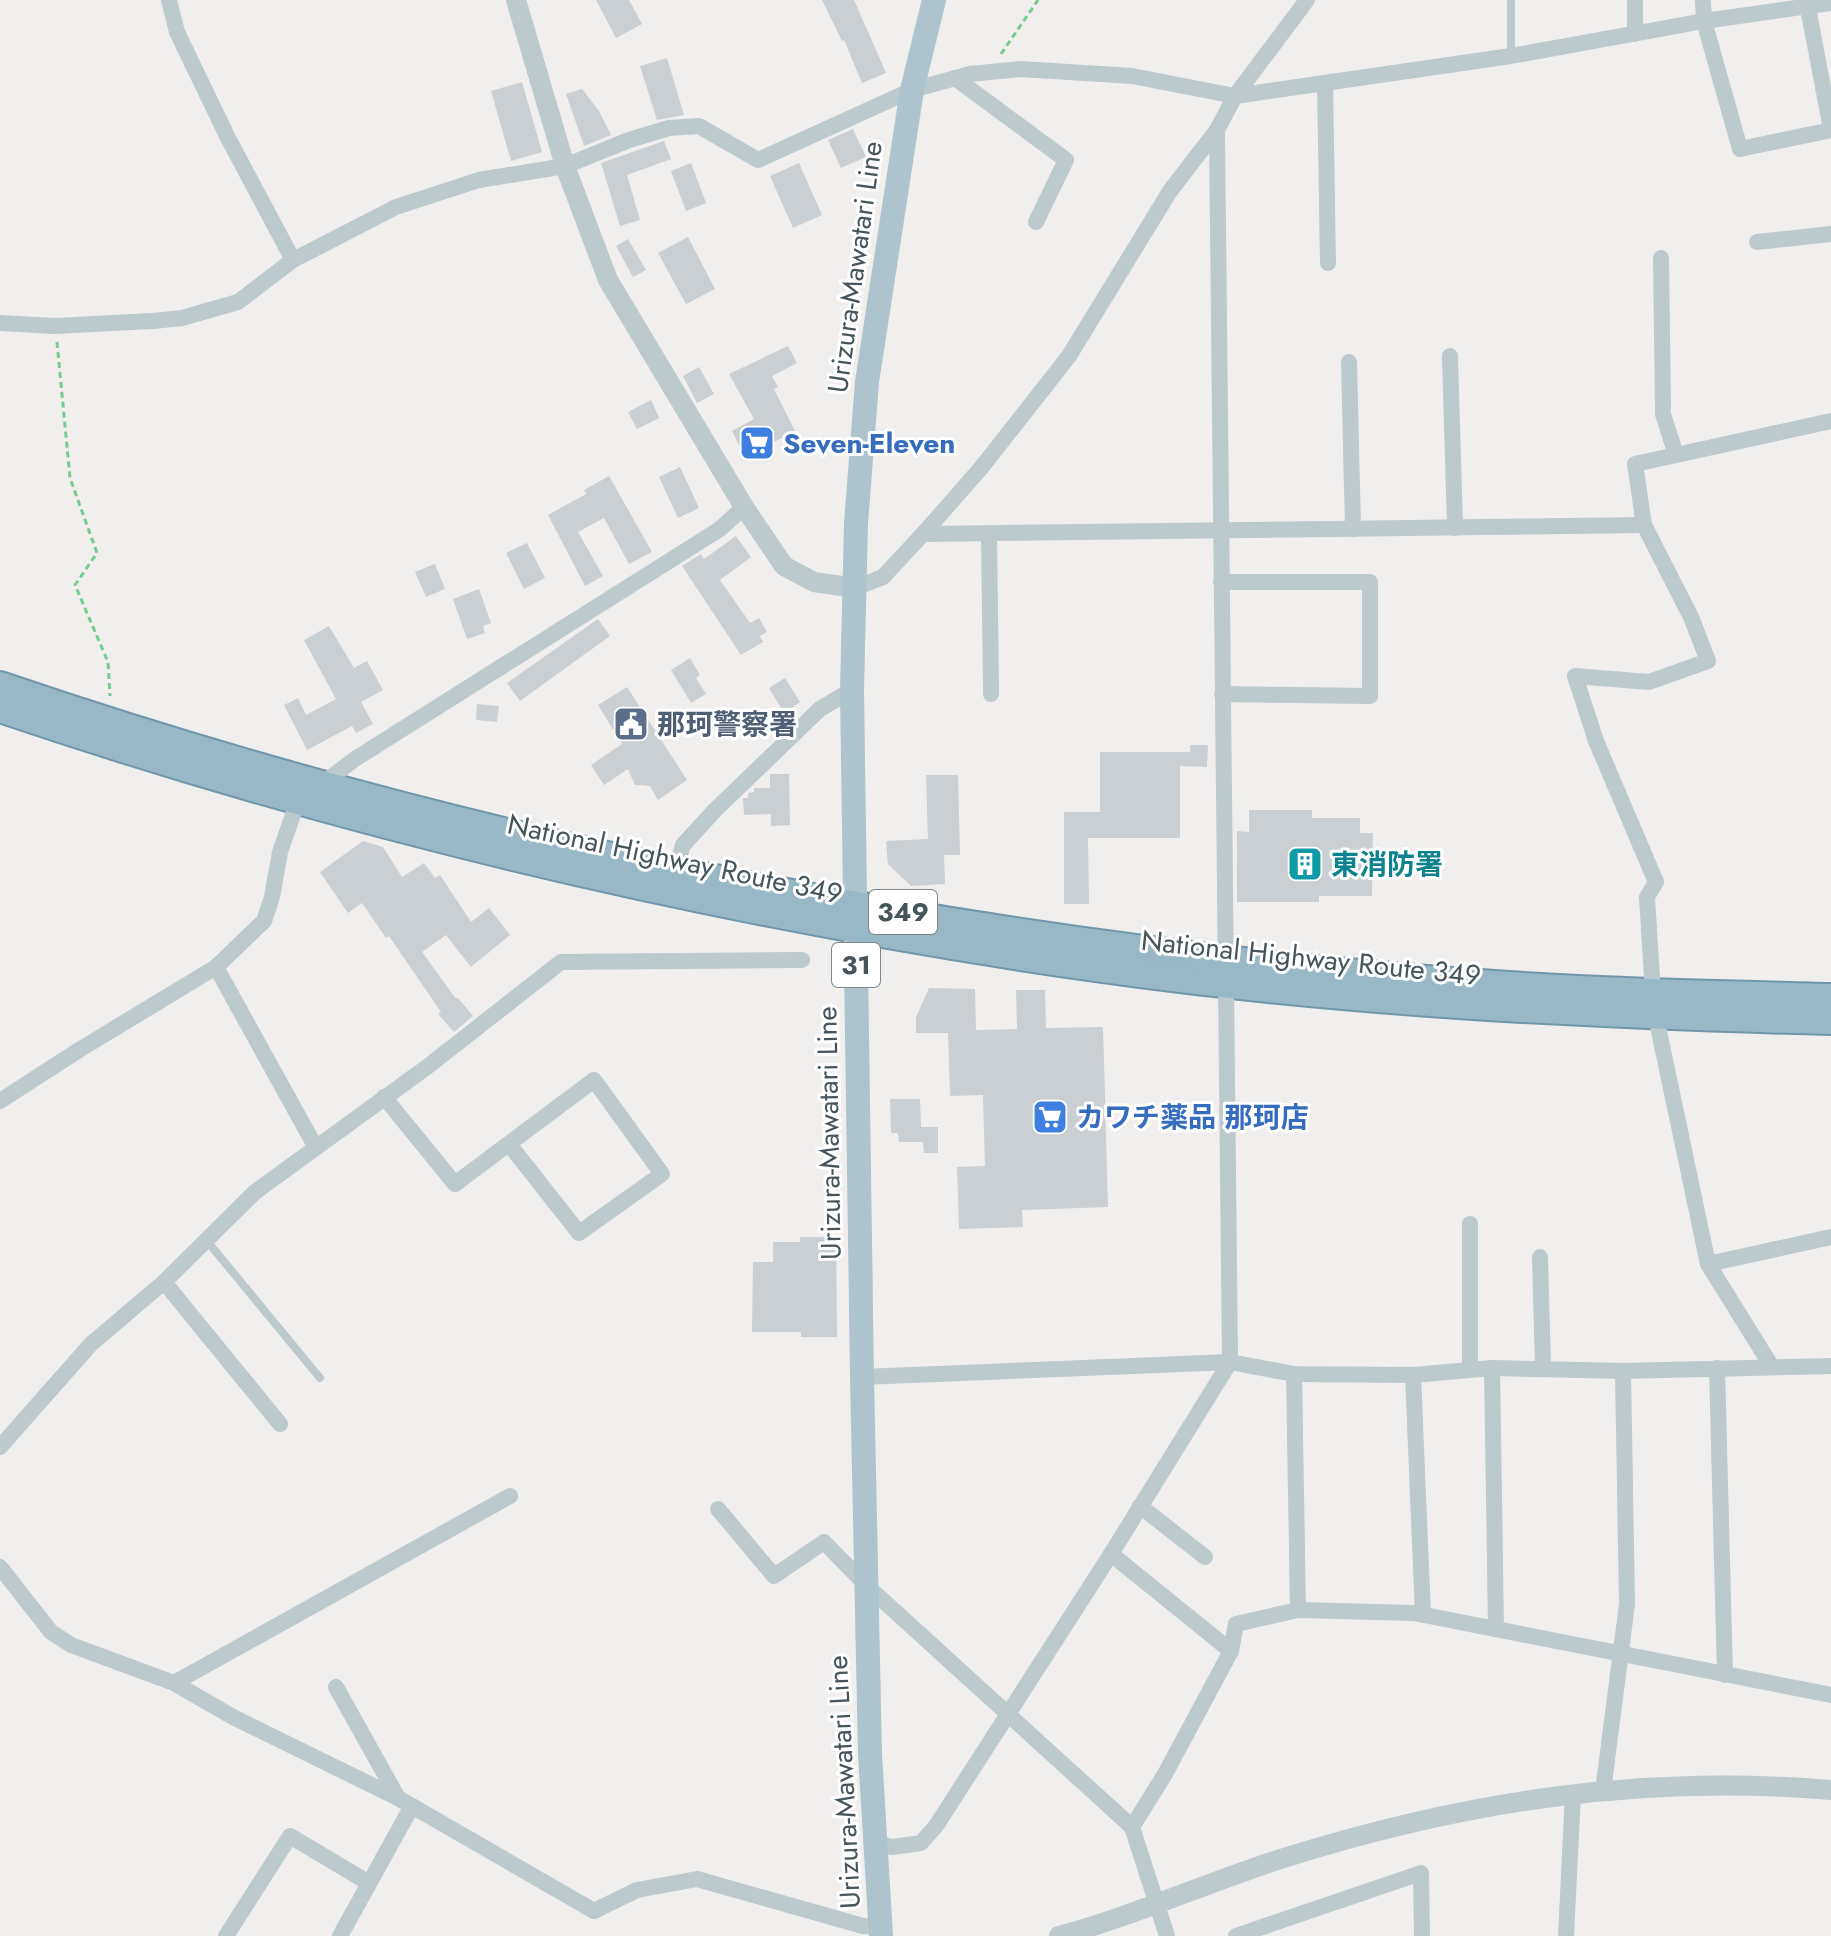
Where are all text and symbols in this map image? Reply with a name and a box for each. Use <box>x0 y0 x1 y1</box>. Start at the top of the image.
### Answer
street label: Urizura-Mawatari Line <box>817 139 893 395</box>
place label: Seven-Eleven <box>783 423 955 464</box>
supermarket icon: Seven-Eleven <box>738 424 776 462</box>
place label: 那珂警察署 <box>657 704 797 745</box>
public building icon: 那珂警察署 <box>612 705 650 743</box>
street label: National Highway Route 349 <box>504 803 846 915</box>
place label: 東消防署 <box>1331 844 1443 885</box>
building icon: 東消防署 <box>1286 845 1324 883</box>
road number: 349 <box>869 890 937 934</box>
street label: National Highway Route 349 <box>1139 920 1483 996</box>
road number: 31 <box>832 943 880 987</box>
street label: Urizura-Mawatari Line <box>806 1006 852 1260</box>
place label: カワチ薬品 那珂店 <box>1076 1097 1308 1138</box>
supermarket icon: カワチ薬品 那珂店 <box>1031 1098 1069 1136</box>
street label: Urizura-Mawatari Line <box>817 1654 871 1910</box>

